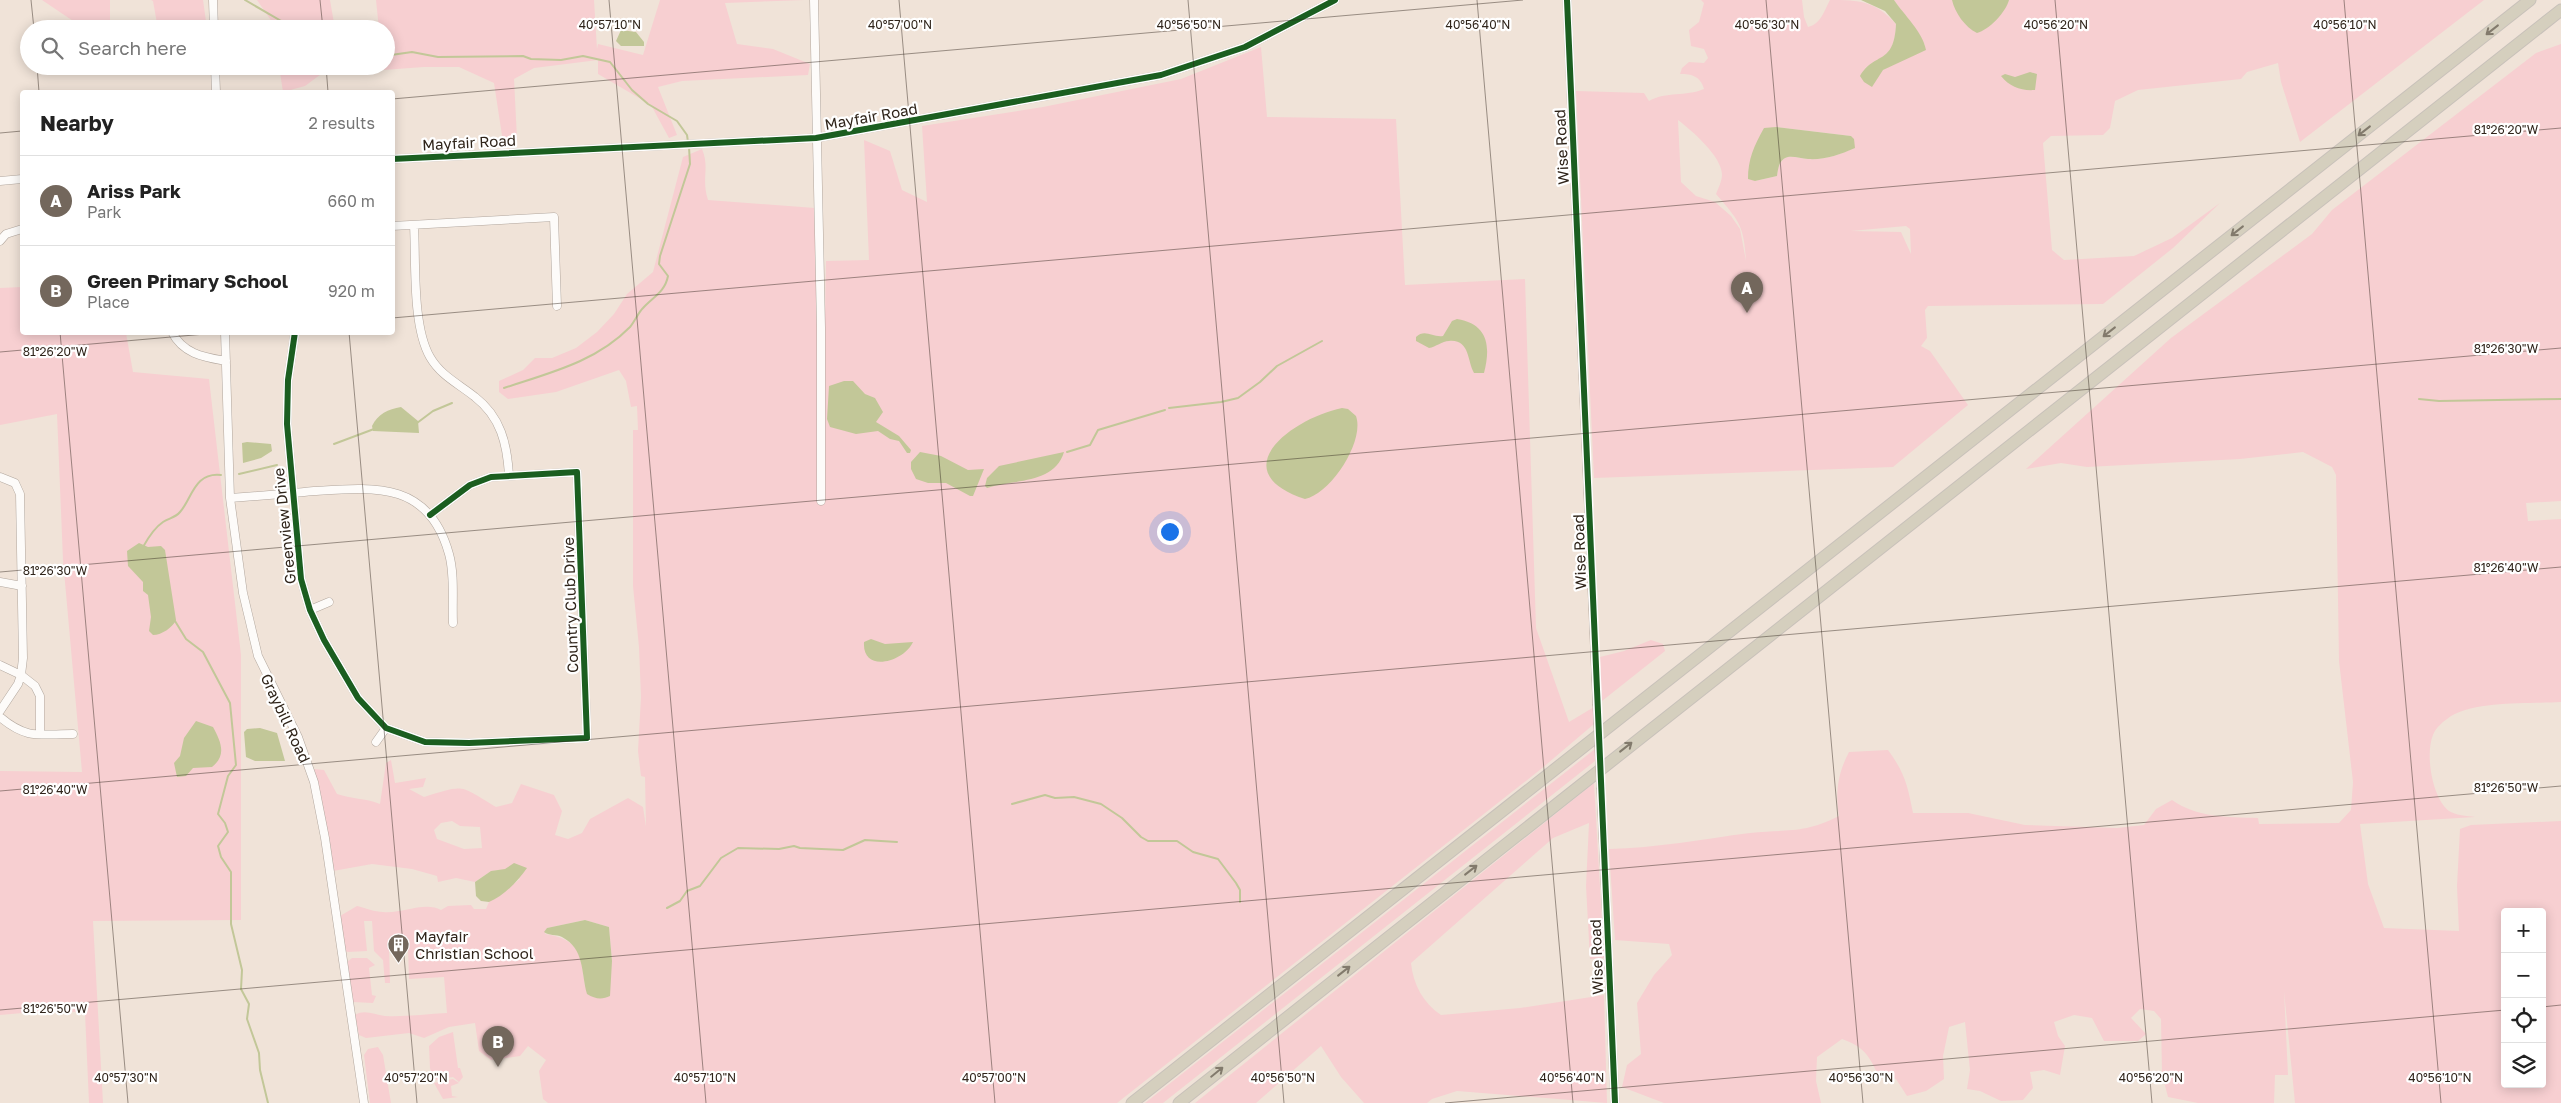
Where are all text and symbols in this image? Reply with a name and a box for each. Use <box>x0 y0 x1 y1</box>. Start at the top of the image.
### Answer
text: 40°57'10"N <box>579 17 641 32</box>
text: 40°57'00"N <box>868 17 932 32</box>
text: 40°56'50"N <box>1157 17 1221 32</box>
text: 40°56'40"N <box>1446 17 1510 32</box>
text: 40°56'30"N <box>1735 17 1799 32</box>
text: 40°56'20"N <box>2024 17 2088 32</box>
text: 40°56'10"N <box>2313 17 2377 32</box>
search box <box>20 20 395 75</box>
one-way arrow <box>2486 25 2499 36</box>
icon: search <box>38 34 66 62</box>
text: Search here <box>78 36 187 59</box>
street label: Mayfair Road <box>823 99 919 133</box>
street label: Wise Road <box>1550 109 1572 185</box>
text: Nearby <box>40 110 114 136</box>
text: 2 results <box>309 113 375 133</box>
text: 81°26'20"W <box>2474 122 2539 137</box>
one-way arrow <box>2358 125 2371 136</box>
street label: Mayfair Road <box>422 131 516 153</box>
text: Ariss Park <box>87 179 181 202</box>
text: A <box>50 191 62 211</box>
text: 660 m <box>328 191 375 211</box>
text: Park <box>87 202 122 222</box>
one-way arrow <box>2231 226 2244 237</box>
text: Green Primary School <box>87 269 288 292</box>
pin: A <box>1731 272 1763 313</box>
text: B <box>50 281 62 301</box>
text: 920 m <box>328 281 375 301</box>
text: Place <box>87 292 130 312</box>
one-way arrow <box>2102 327 2116 337</box>
text: 81°26'30"W <box>2474 341 2539 356</box>
text: 81°26'20"W <box>23 344 88 359</box>
street label: Greenview Drive <box>269 467 299 585</box>
street label: Wise Road <box>1569 514 1589 590</box>
your location <box>1157 519 1183 545</box>
street label: Country Club Drive <box>559 536 581 673</box>
text: 81°26'40"W <box>2474 560 2539 575</box>
text: 81°26'30"W <box>23 563 88 578</box>
street label: Graybill Road <box>258 671 314 765</box>
one-way arrow <box>1619 742 1632 753</box>
text: 81°26'50"W <box>2474 780 2539 795</box>
text: 81°26'40"W <box>23 782 88 797</box>
one-way arrow <box>1465 865 1478 876</box>
map controls <box>2501 908 2546 1088</box>
button: + <box>2501 908 2546 953</box>
street label: Wise Road <box>1586 919 1606 995</box>
place label: Mayfair Christian School <box>415 927 534 962</box>
building icon: Mayfair Christian School <box>387 933 411 964</box>
button: − <box>2501 953 2546 998</box>
one-way arrow <box>1337 966 1350 977</box>
button: locate <box>2501 998 2546 1043</box>
text: 81°26'50"W <box>23 1001 88 1016</box>
pin: B <box>482 1026 514 1067</box>
button: layers <box>2501 1043 2546 1088</box>
one-way arrow <box>1210 1067 1223 1078</box>
text: 40°57'30"N <box>94 1070 158 1085</box>
text: 40°57'20"N <box>384 1070 448 1085</box>
text: 40°57'10"N <box>674 1070 736 1085</box>
text: 40°57'00"N <box>962 1070 1026 1085</box>
text: 40°56'50"N <box>1251 1070 1315 1085</box>
text: 40°56'40"N <box>1540 1070 1604 1085</box>
text: 40°56'30"N <box>1829 1070 1893 1085</box>
text: 40°56'20"N <box>2119 1070 2183 1085</box>
text: 40°56'10"N <box>2408 1070 2472 1085</box>

